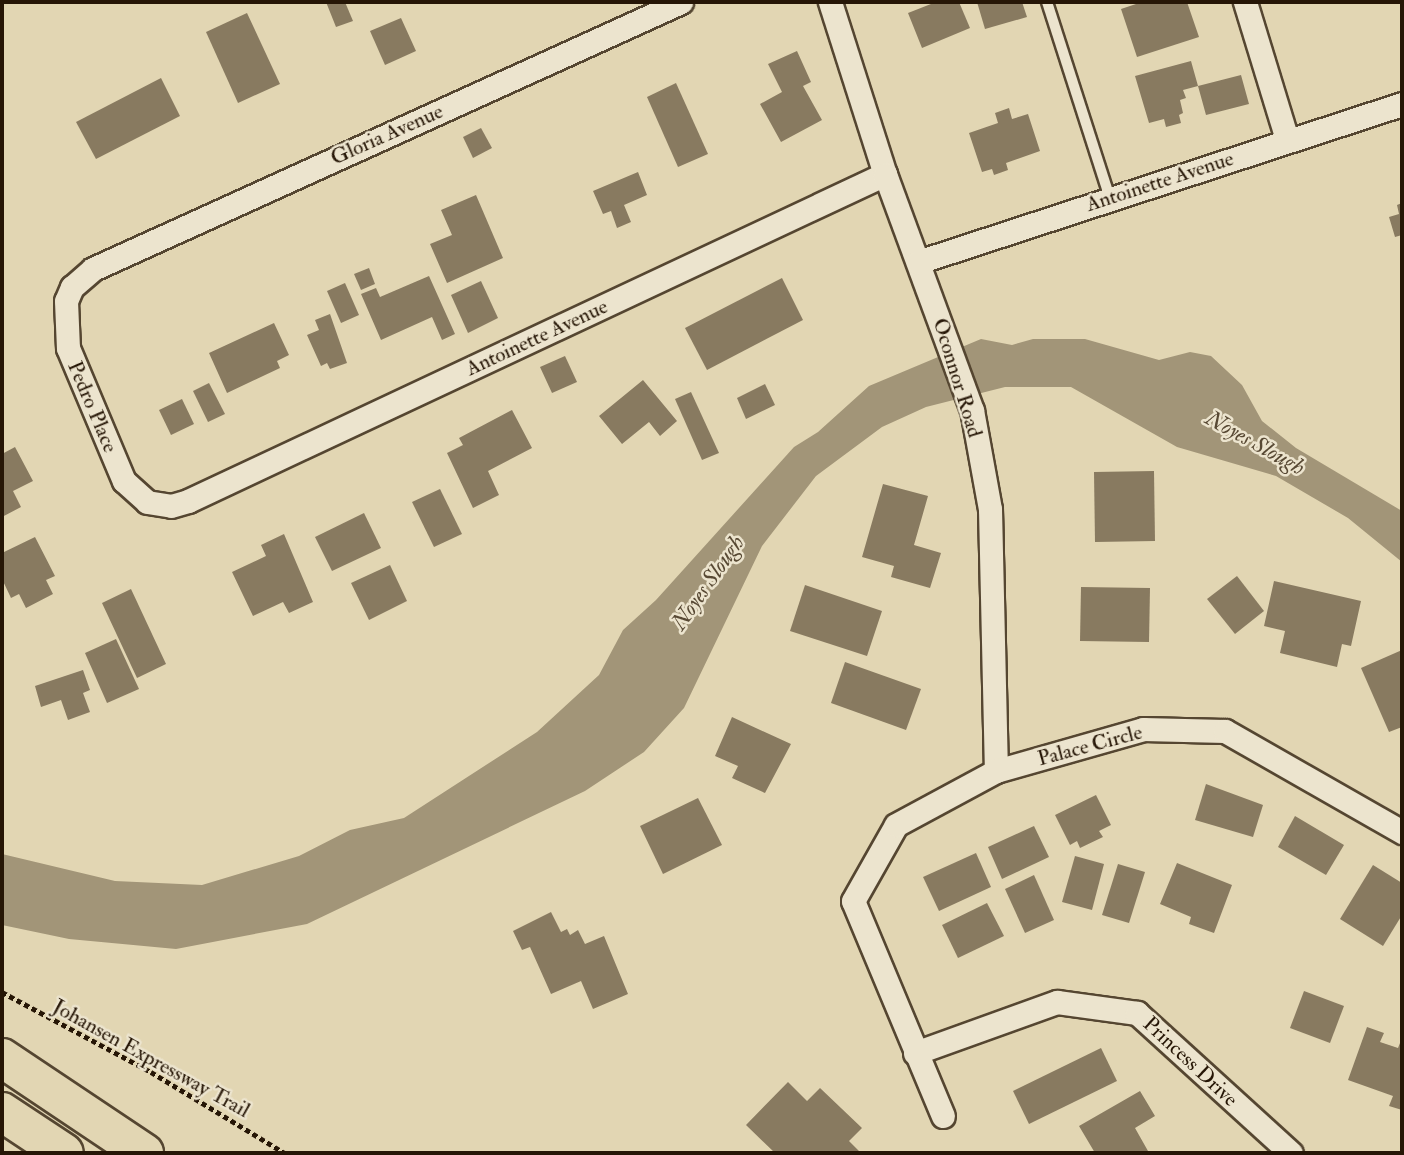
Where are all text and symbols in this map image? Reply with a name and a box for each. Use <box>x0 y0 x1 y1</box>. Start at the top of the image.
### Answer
street label: Gloria Avenue <box>327 99 447 171</box>
street label: Antoinette Avenue <box>1083 146 1237 218</box>
street label: Antoinette Avenue <box>462 294 612 382</box>
street label: Oconnor Road <box>927 315 987 441</box>
street label: Pedro Place <box>62 358 122 456</box>
water label: Noyes Slough <box>1201 404 1309 482</box>
water label: Noyes Slough <box>665 530 751 636</box>
street label: Palace Circle <box>1035 720 1145 772</box>
street label: Johansen Expressway Trail <box>48 994 254 1124</box>
street label: Princess Drive <box>1137 1012 1243 1112</box>

